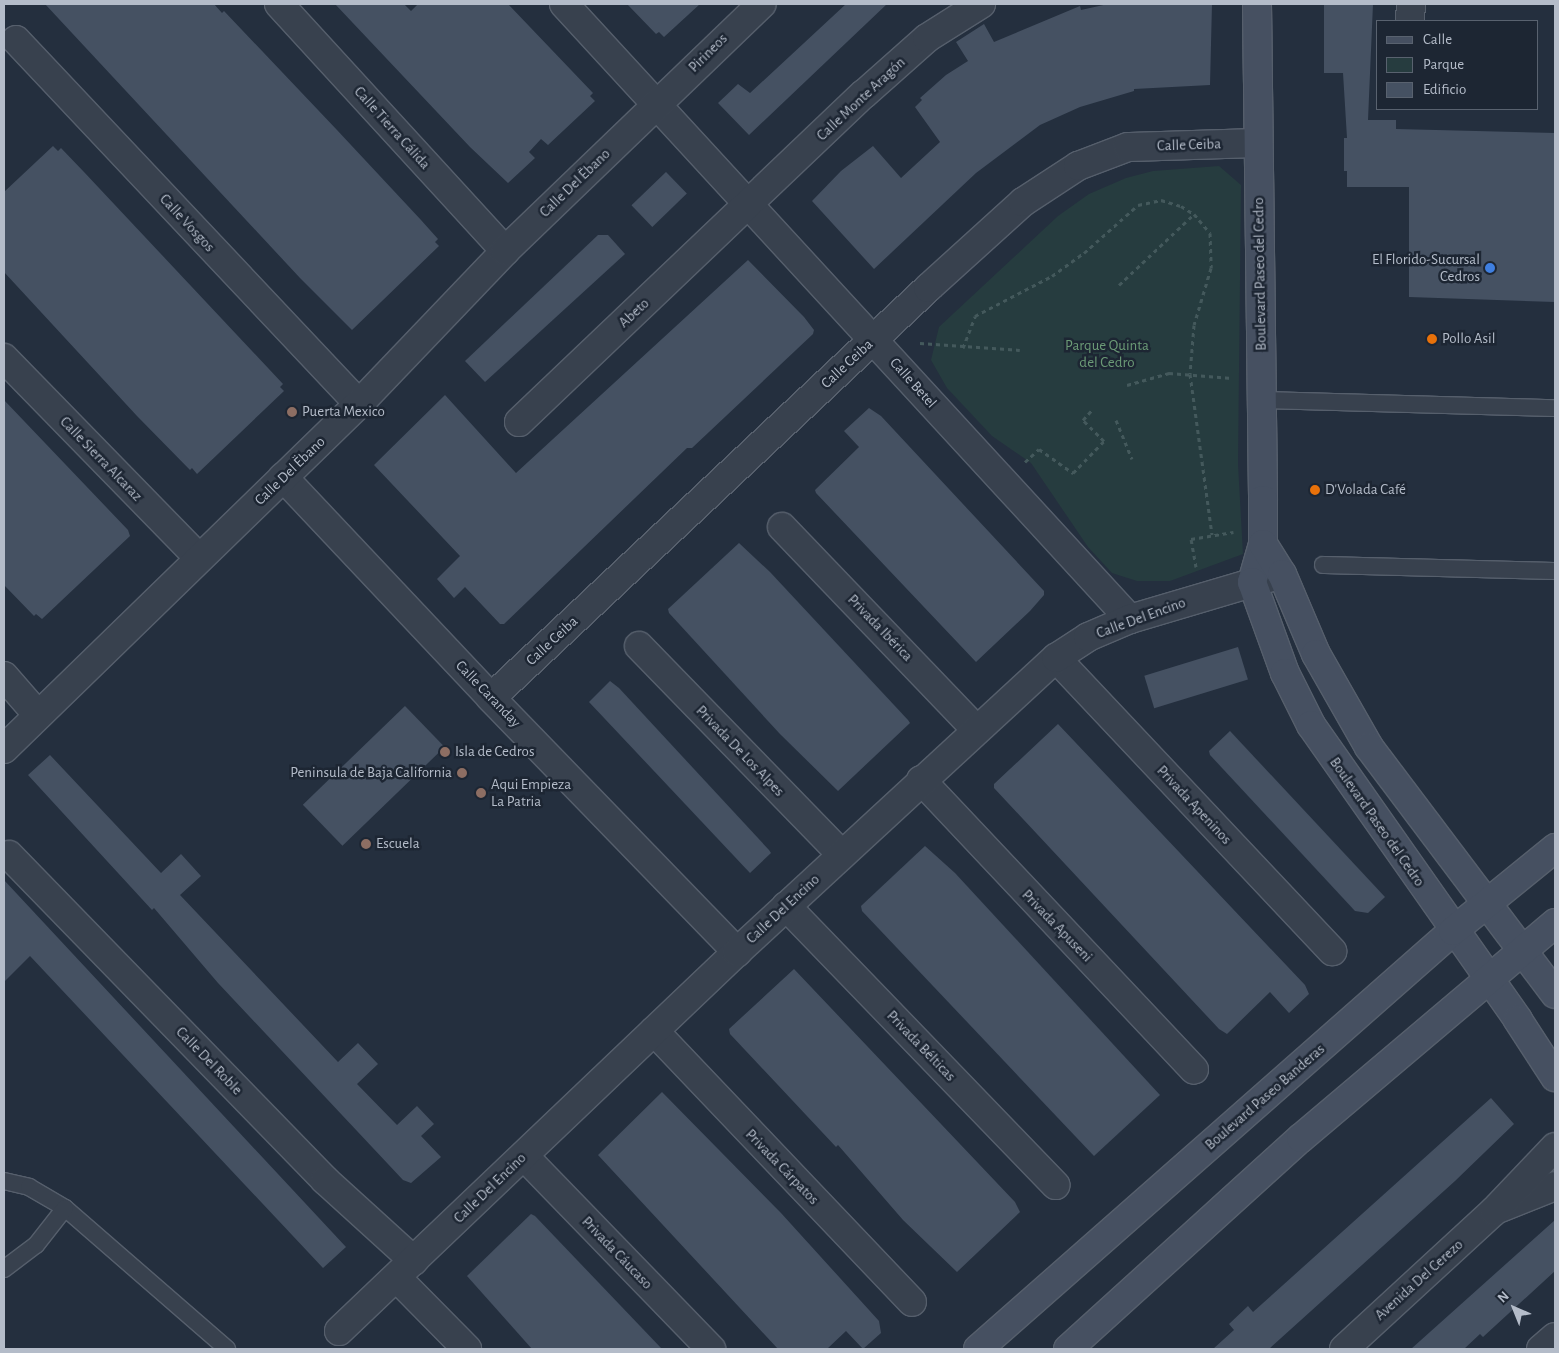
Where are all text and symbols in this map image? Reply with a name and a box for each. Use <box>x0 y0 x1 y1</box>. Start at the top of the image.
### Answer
legend <box>1376 20 1539 110</box>
street label: Pirineos <box>685 30 731 76</box>
text: Calle <box>1423 32 1452 47</box>
street label: Calle Monte Aragón <box>813 53 909 145</box>
text: Parque <box>1423 57 1464 72</box>
text: Edificio <box>1423 82 1466 97</box>
street label: Calle Tierra Cálida <box>350 83 434 173</box>
street label: Calle Ceiba <box>1157 135 1221 155</box>
street label: Calle Del Ëbano <box>536 145 614 221</box>
street label: Calle Vosgos <box>156 190 218 256</box>
street label: Boulevard Paseo del Cedro <box>1250 197 1270 351</box>
place label: El Florido-Sucursal Cedros <box>1372 250 1480 285</box>
marker: El Florido-Sucursal Cedros <box>1484 262 1496 274</box>
street label: Abeto <box>615 294 653 332</box>
place label: Pollo Asil <box>1442 330 1495 348</box>
marker: Pollo Asil <box>1426 333 1438 345</box>
street label: Calle Ceiba <box>817 336 877 392</box>
park label: Parque Quinta del Cedro <box>1065 336 1149 371</box>
street label: Calle Betel <box>886 354 940 412</box>
place label: Puerta Mexico <box>302 403 385 421</box>
marker: Puerta Mexico <box>286 406 298 418</box>
street label: Calle Sierra Alcaraz <box>56 413 146 505</box>
street label: Calle Del Ëbano <box>251 433 329 509</box>
place label: D'Volada Café <box>1325 481 1406 499</box>
marker: D'Volada Café <box>1309 484 1321 496</box>
street label: Privada Ibérica <box>844 591 916 665</box>
street label: Calle Del Encino <box>1094 594 1188 642</box>
street label: Calle Ceiba <box>522 613 582 669</box>
street label: Calle Caranday <box>452 657 524 731</box>
street label: Privada De Los Alpes <box>692 702 788 800</box>
place label: Isla de Cedros <box>455 743 534 761</box>
marker: Isla de Cedros <box>439 746 451 758</box>
street label: Boulevard Paseo del Cedro <box>1326 754 1428 890</box>
street label: Privada Apeninos <box>1153 762 1235 848</box>
place label: Peninsula de Baja California <box>290 764 452 782</box>
marker: Peninsula de Baja California <box>456 767 468 779</box>
place label: Aqui Empieza La Patria <box>491 775 571 810</box>
marker: Aqui Empieza La Patria <box>475 787 487 799</box>
place label: Escuela <box>376 835 420 853</box>
marker: Escuela <box>360 838 372 850</box>
street label: Calle Del Encino <box>743 870 823 948</box>
street label: Privada Apuseni <box>1018 886 1096 966</box>
street label: Privada Bélticas <box>883 1007 959 1085</box>
street label: Calle Del Roble <box>172 1023 246 1099</box>
street label: Boulevard Paseo Banderas <box>1202 1040 1328 1154</box>
street label: Privada Cárpatos <box>742 1126 822 1208</box>
street label: Calle Del Encino <box>450 1149 530 1227</box>
street label: Privada Cáucaso <box>578 1213 656 1293</box>
street label: Avenida Del Cerezo <box>1371 1236 1467 1324</box>
north arrow <box>1489 1283 1539 1333</box>
text: N <box>1495 1289 1512 1306</box>

